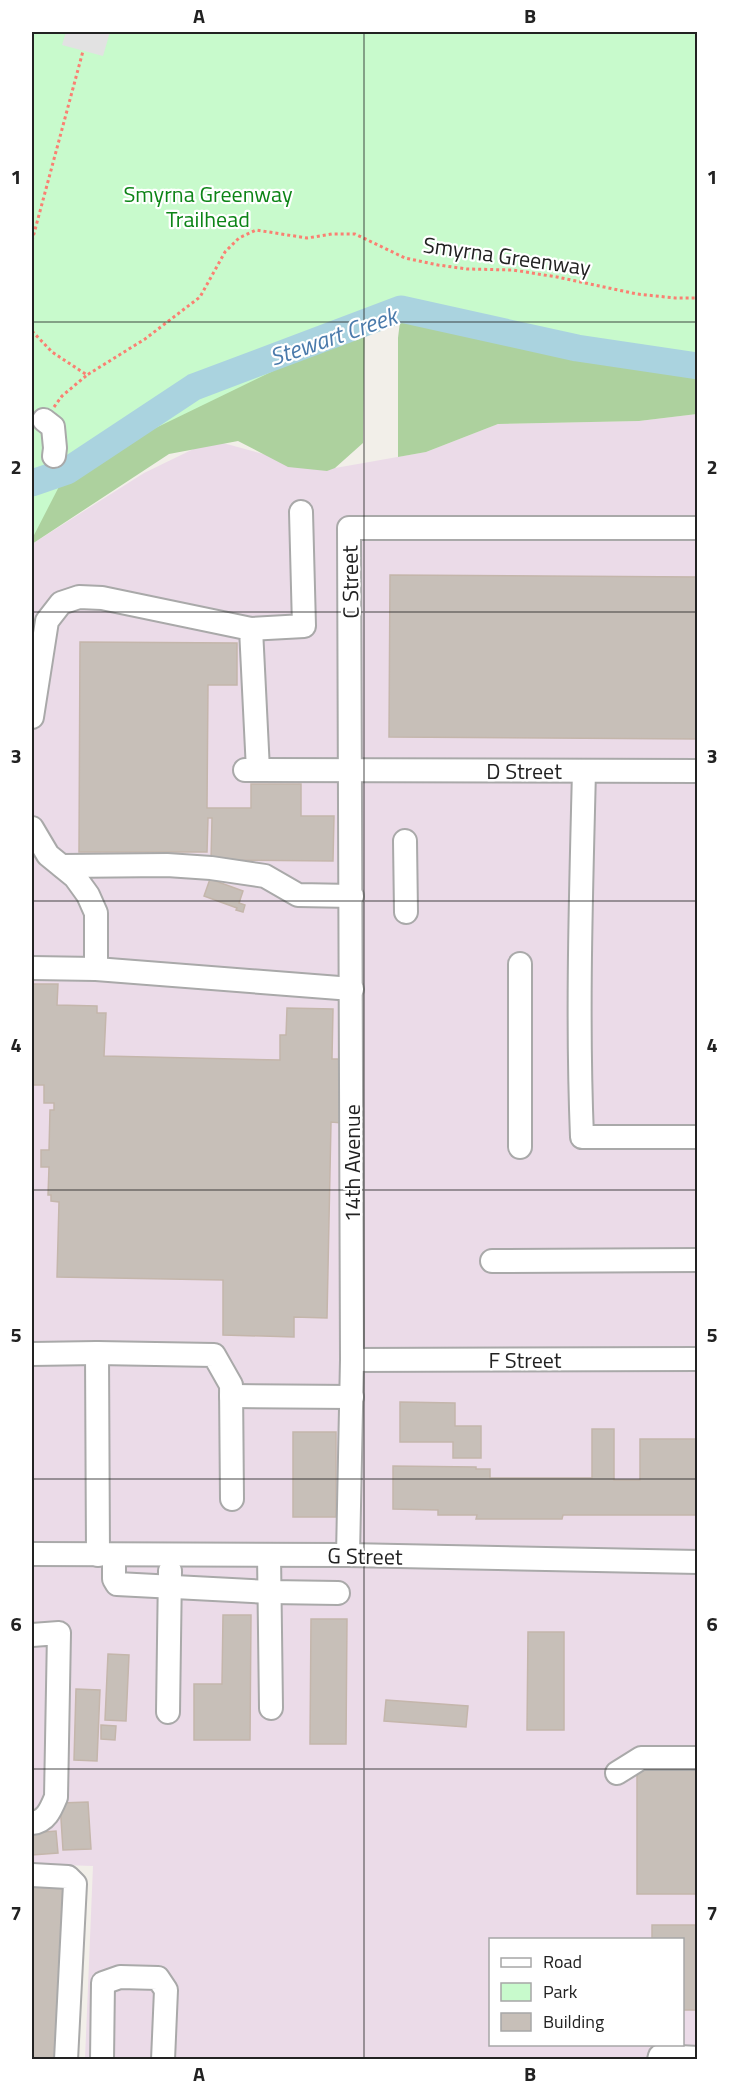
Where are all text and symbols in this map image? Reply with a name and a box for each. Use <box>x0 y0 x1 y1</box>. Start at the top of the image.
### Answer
text: A <box>193 0 205 31</box>
text: B <box>524 0 536 31</box>
text: 1 <box>10 161 22 192</box>
text: 1 <box>706 161 718 192</box>
park label: Smyrna Greenway Trailhead <box>123 177 293 236</box>
street label: Smyrna Greenway <box>421 227 593 285</box>
water label: Stewart Creek <box>264 296 405 375</box>
text: 2 <box>10 451 22 482</box>
text: 2 <box>706 451 718 482</box>
street label: C Street <box>332 545 368 619</box>
text: 3 <box>10 740 22 771</box>
text: 3 <box>706 740 718 771</box>
street label: D Street <box>486 754 562 788</box>
text: 4 <box>10 1029 22 1060</box>
text: 4 <box>706 1029 718 1060</box>
street label: 14th Avenue <box>335 1104 369 1222</box>
text: 5 <box>10 1319 22 1350</box>
text: 5 <box>706 1319 718 1350</box>
street label: F Street <box>488 1343 562 1377</box>
street label: G Street <box>327 1538 403 1574</box>
text: 6 <box>10 1608 22 1639</box>
text: 6 <box>706 1608 718 1639</box>
text: 7 <box>10 1897 22 1928</box>
text: 7 <box>706 1897 718 1928</box>
legend <box>489 1938 684 2046</box>
text: Road <box>543 1948 582 1975</box>
text: Park <box>543 1978 578 2005</box>
text: Building <box>543 2008 604 2035</box>
text: A <box>193 2058 205 2089</box>
text: B <box>524 2058 536 2089</box>

